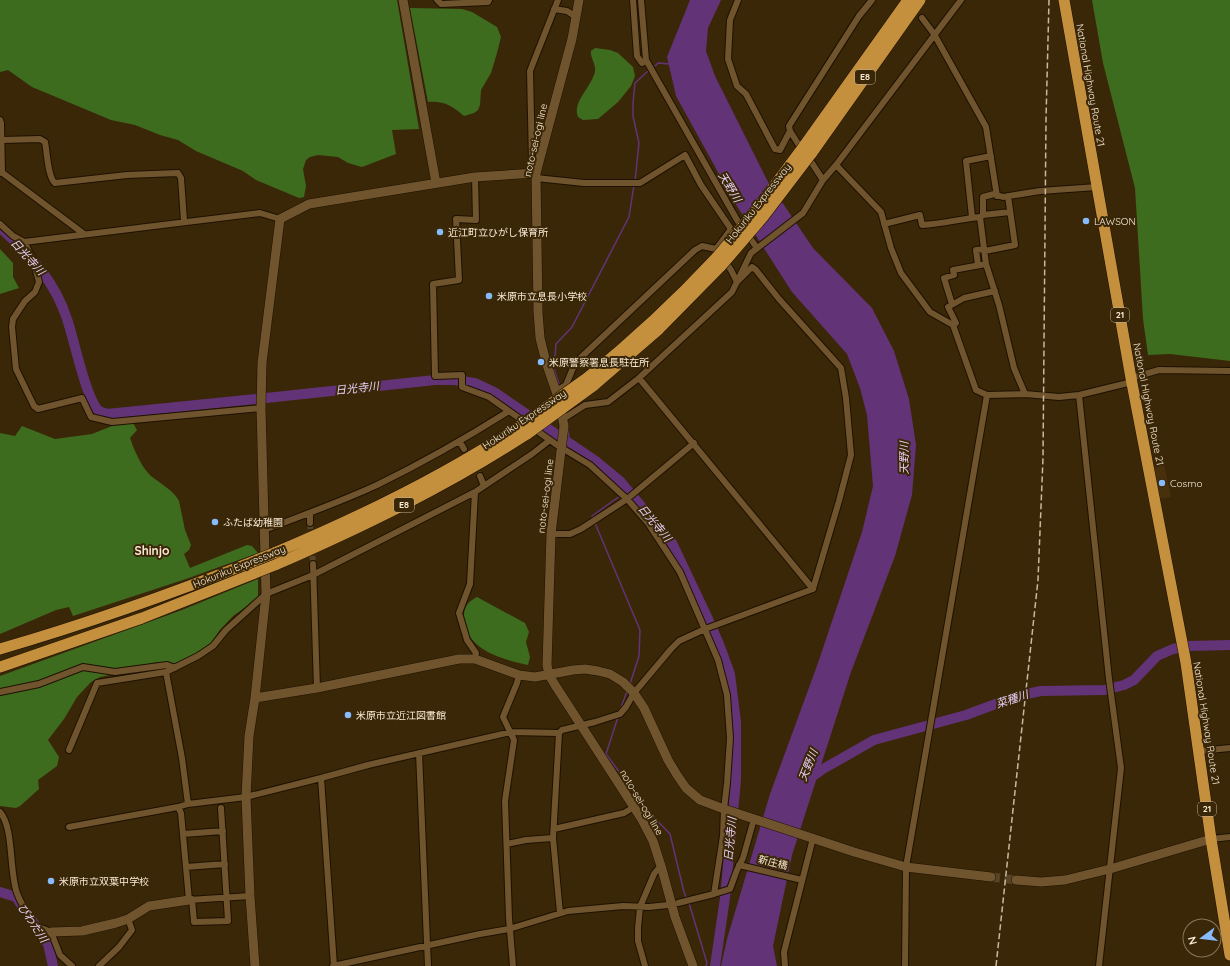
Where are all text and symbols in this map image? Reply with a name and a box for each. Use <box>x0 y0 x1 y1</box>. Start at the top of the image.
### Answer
street label: National Highway Route 21 <box>1073 23 1108 147</box>
road number: E8 <box>855 70 875 84</box>
street label: noto-sei-ogi line <box>521 102 550 178</box>
street label: Hokuriku Expressway <box>723 161 794 246</box>
water label: 天野川 <box>716 169 745 206</box>
place label: LAWSON <box>1094 215 1136 228</box>
marker: LAWSON <box>1081 216 1091 226</box>
place label: 近江町立ひがし保育所 <box>448 226 548 239</box>
marker: 近江町立ひがし保育所 <box>435 227 445 237</box>
water label: 日光寺川 <box>8 236 49 279</box>
place label: 米原市立息長小学校 <box>497 290 587 303</box>
marker: 米原市立息長小学校 <box>484 291 494 301</box>
road number: 21 <box>1111 308 1129 322</box>
street label: National Highway Route 21 <box>1130 342 1167 466</box>
place label: 米原警察署息長駐在所 <box>549 356 649 369</box>
marker: 米原警察署息長駐在所 <box>536 357 546 367</box>
water label: 日光寺川 <box>334 379 381 397</box>
street label: Hokuriku Expressway <box>480 386 569 452</box>
water label: 天野川 <box>897 441 911 475</box>
street label: noto-sei-ogi line <box>535 458 557 534</box>
place label: Cosmo <box>1170 477 1202 490</box>
marker: Cosmo <box>1157 478 1167 488</box>
road number: E8 <box>394 498 414 512</box>
water label: 日光寺川 <box>635 502 675 545</box>
place label: ふたば幼稚園 <box>223 516 283 529</box>
marker: ふたば幼稚園 <box>210 517 220 527</box>
street label: Hokuriku Expressway <box>191 542 287 591</box>
district label: Shinjo <box>135 543 170 558</box>
street label: National Highway Route 21 <box>1190 661 1223 786</box>
water label: 菜種川 <box>994 687 1031 711</box>
place label: 米原市立近江図書館 <box>356 709 446 722</box>
marker: 米原市立近江図書館 <box>343 710 353 720</box>
water label: 天野川 <box>795 746 821 783</box>
street label: noto-sei-ogi line <box>617 767 667 838</box>
road number: 21 <box>1198 802 1216 816</box>
water label: 日光寺川 <box>721 815 739 862</box>
street label: 新庄橋 <box>757 853 789 872</box>
place label: 米原市立双葉中学校 <box>59 875 149 888</box>
marker: 米原市立双葉中学校 <box>46 876 56 886</box>
water label: びわだ川 <box>15 901 52 946</box>
north arrow <box>1182 918 1222 958</box>
text: N <box>1185 935 1200 946</box>

